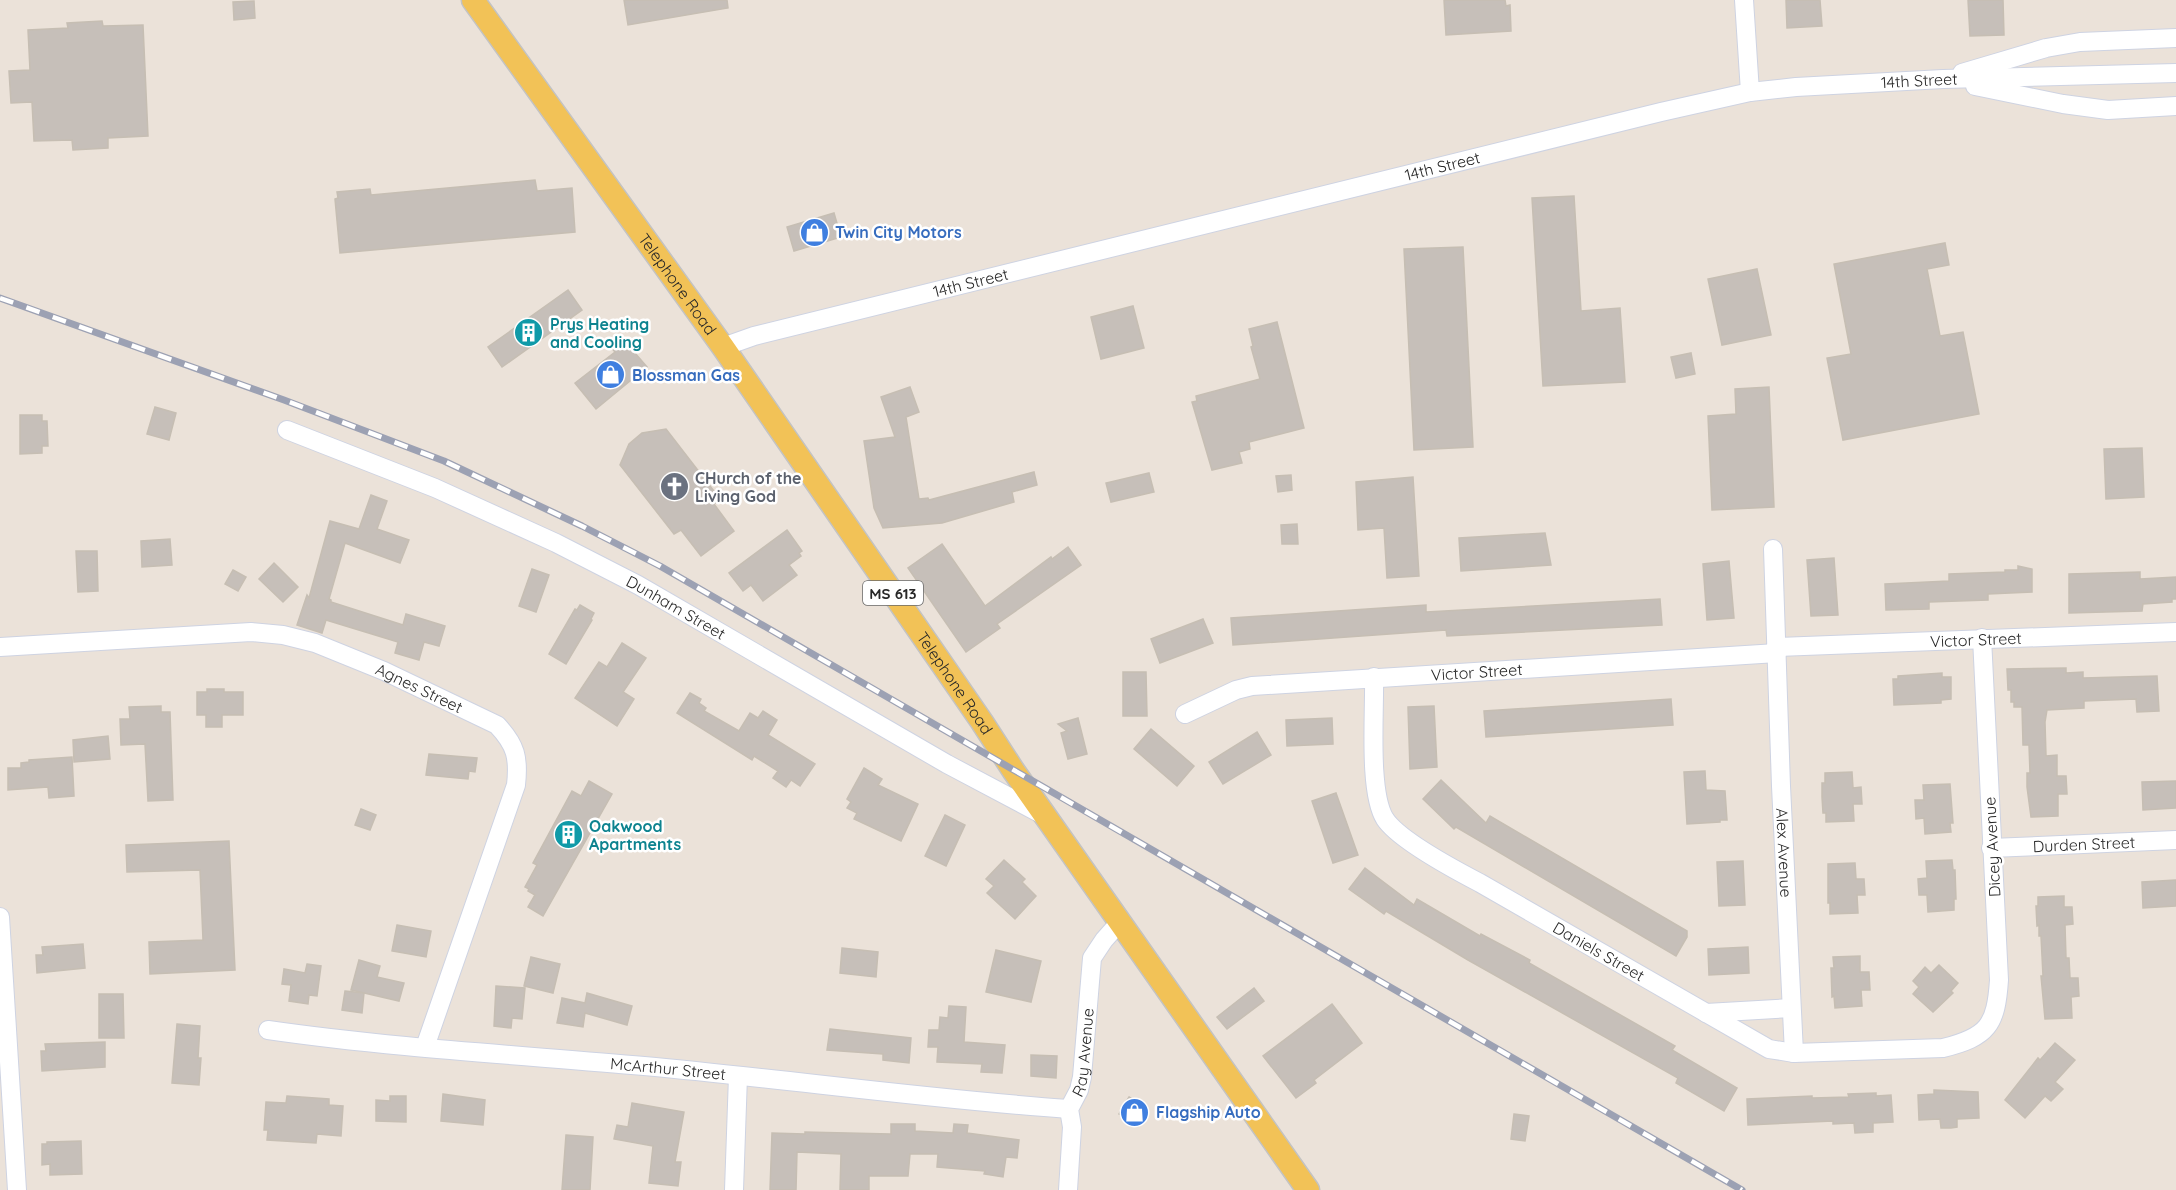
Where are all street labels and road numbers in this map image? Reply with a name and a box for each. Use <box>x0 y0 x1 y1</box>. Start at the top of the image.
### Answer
street label: 14th Street <box>1880 69 1958 92</box>
street label: 14th Street <box>1403 147 1482 185</box>
street label: Telephone Road <box>634 229 721 339</box>
street label: 14th Street <box>931 264 1010 301</box>
street label: Dunham Street <box>623 571 729 644</box>
road number: MS 613 <box>863 581 923 605</box>
street label: Telephone Road <box>913 628 997 738</box>
street label: Victor Street <box>1930 628 2022 651</box>
street label: Agnes Street <box>373 659 466 717</box>
street label: Victor Street <box>1430 659 1523 685</box>
street label: Dicey Avenue <box>1979 796 2005 898</box>
street label: Alex Avenue <box>1772 808 1796 898</box>
street label: Durden Street <box>2032 832 2136 856</box>
street label: Daniels Street <box>1550 917 1648 985</box>
street label: Ray Avenue <box>1067 1007 1098 1100</box>
street label: McArthur Street <box>610 1053 727 1084</box>

